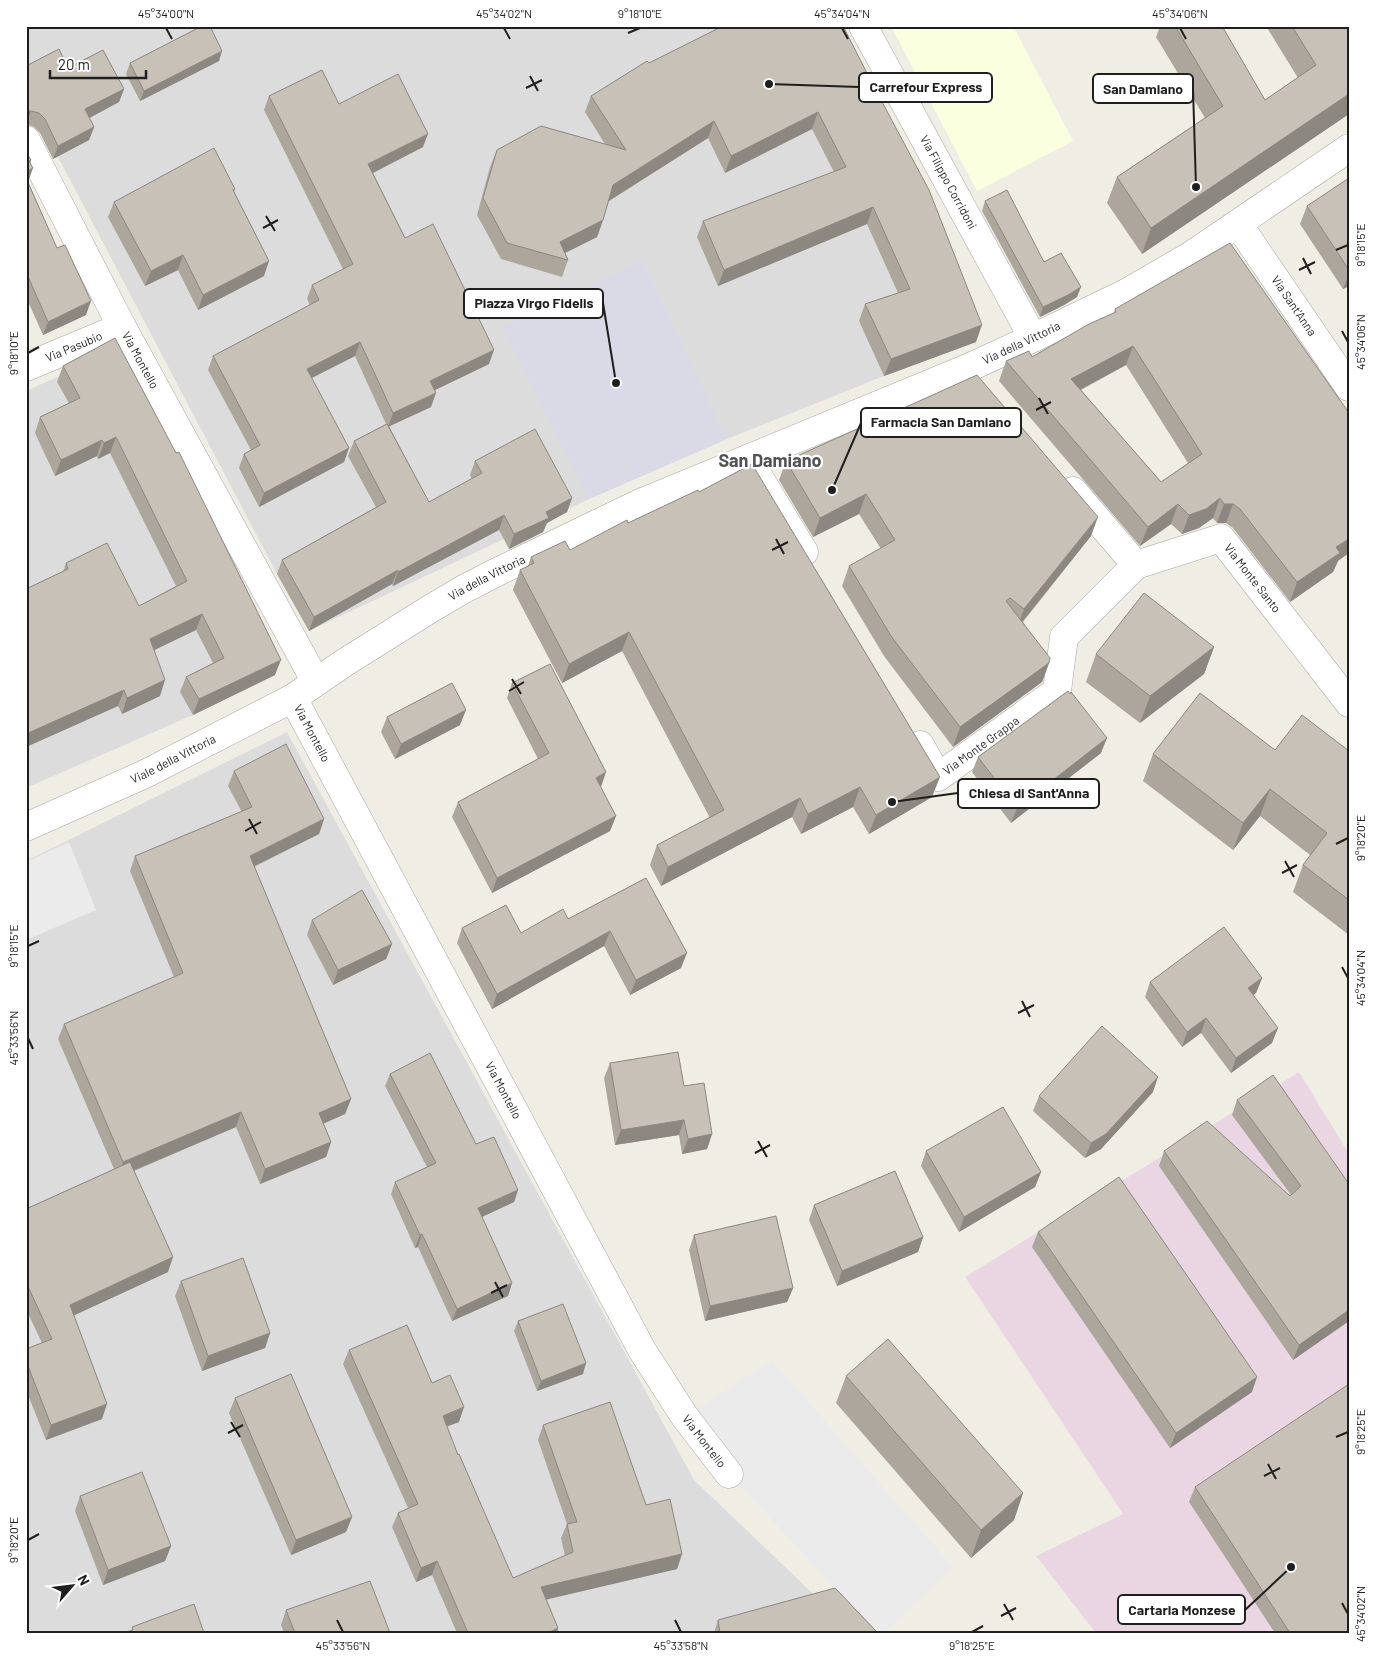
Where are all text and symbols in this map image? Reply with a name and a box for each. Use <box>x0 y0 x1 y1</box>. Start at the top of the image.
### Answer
text: 45°34'00"N <box>138 6 194 20</box>
text: 45°34'02"N <box>476 6 532 20</box>
text: 9°18'10"E <box>618 6 662 20</box>
text: 45°34'04"N <box>814 6 870 20</box>
text: 45°34'06"N <box>1152 6 1208 20</box>
scale bar <box>50 48 146 80</box>
text: 20 m <box>58 55 90 73</box>
callout: Carrefour Express <box>859 73 992 102</box>
callout: San Damiano <box>1093 74 1193 103</box>
text: Carrefour Express <box>870 78 982 95</box>
text: San Damiano <box>1103 80 1183 97</box>
street label: Via Filippo Corridoni <box>918 132 980 231</box>
text: 9°18'15"E <box>1353 223 1367 267</box>
street label: Via Sant'Anna <box>1269 272 1320 338</box>
callout: Piazza Virgo Fidelis <box>464 289 603 318</box>
text: Piazza Virgo Fidelis <box>474 294 594 311</box>
text: 45°34'06"N <box>1353 314 1367 370</box>
street label: Via della Vittoria <box>980 318 1062 366</box>
street label: Via Pasubio <box>43 328 104 364</box>
street label: Via Montello <box>120 329 162 391</box>
text: 9°18'10"E <box>6 331 20 375</box>
callout: Farmacia San Damiano <box>861 408 1021 437</box>
text: Farmacia San Damiano <box>871 413 1011 430</box>
district label: San Damiano <box>718 449 822 471</box>
street label: Via Monte Santo <box>1222 540 1284 615</box>
street label: Via della Vittoria <box>445 551 527 603</box>
street label: Via Montello <box>292 702 334 764</box>
street label: Via Monte Grappa <box>940 713 1021 777</box>
street label: Viale della Vittoria <box>128 731 218 786</box>
callout: Chiesa di Sant'Anna <box>958 779 1099 808</box>
text: Chiesa di Sant'Anna <box>969 784 1089 801</box>
text: 9°18'20"E <box>1353 815 1367 861</box>
text: 9°18'15"E <box>6 924 20 968</box>
text: 45°34'04"N <box>1353 950 1367 1006</box>
text: 45°33'56"N <box>6 1011 20 1065</box>
street label: Via Montello <box>483 1059 525 1121</box>
text: 9°18'25"E <box>1353 1409 1367 1455</box>
street label: Via Montello <box>680 1412 729 1470</box>
text: 9°18'20"E <box>6 1517 20 1563</box>
north arrow <box>48 1562 98 1612</box>
text: N <box>74 1572 94 1588</box>
text: 45°34'02"N <box>1353 1586 1367 1642</box>
callout: Cartaria Monzese <box>1118 1595 1245 1624</box>
text: Cartaria Monzese <box>1128 1601 1236 1618</box>
text: 45°33'56"N <box>316 1638 370 1652</box>
text: 45°33'58"N <box>654 1638 709 1652</box>
text: 9°18'25"E <box>949 1638 995 1652</box>

